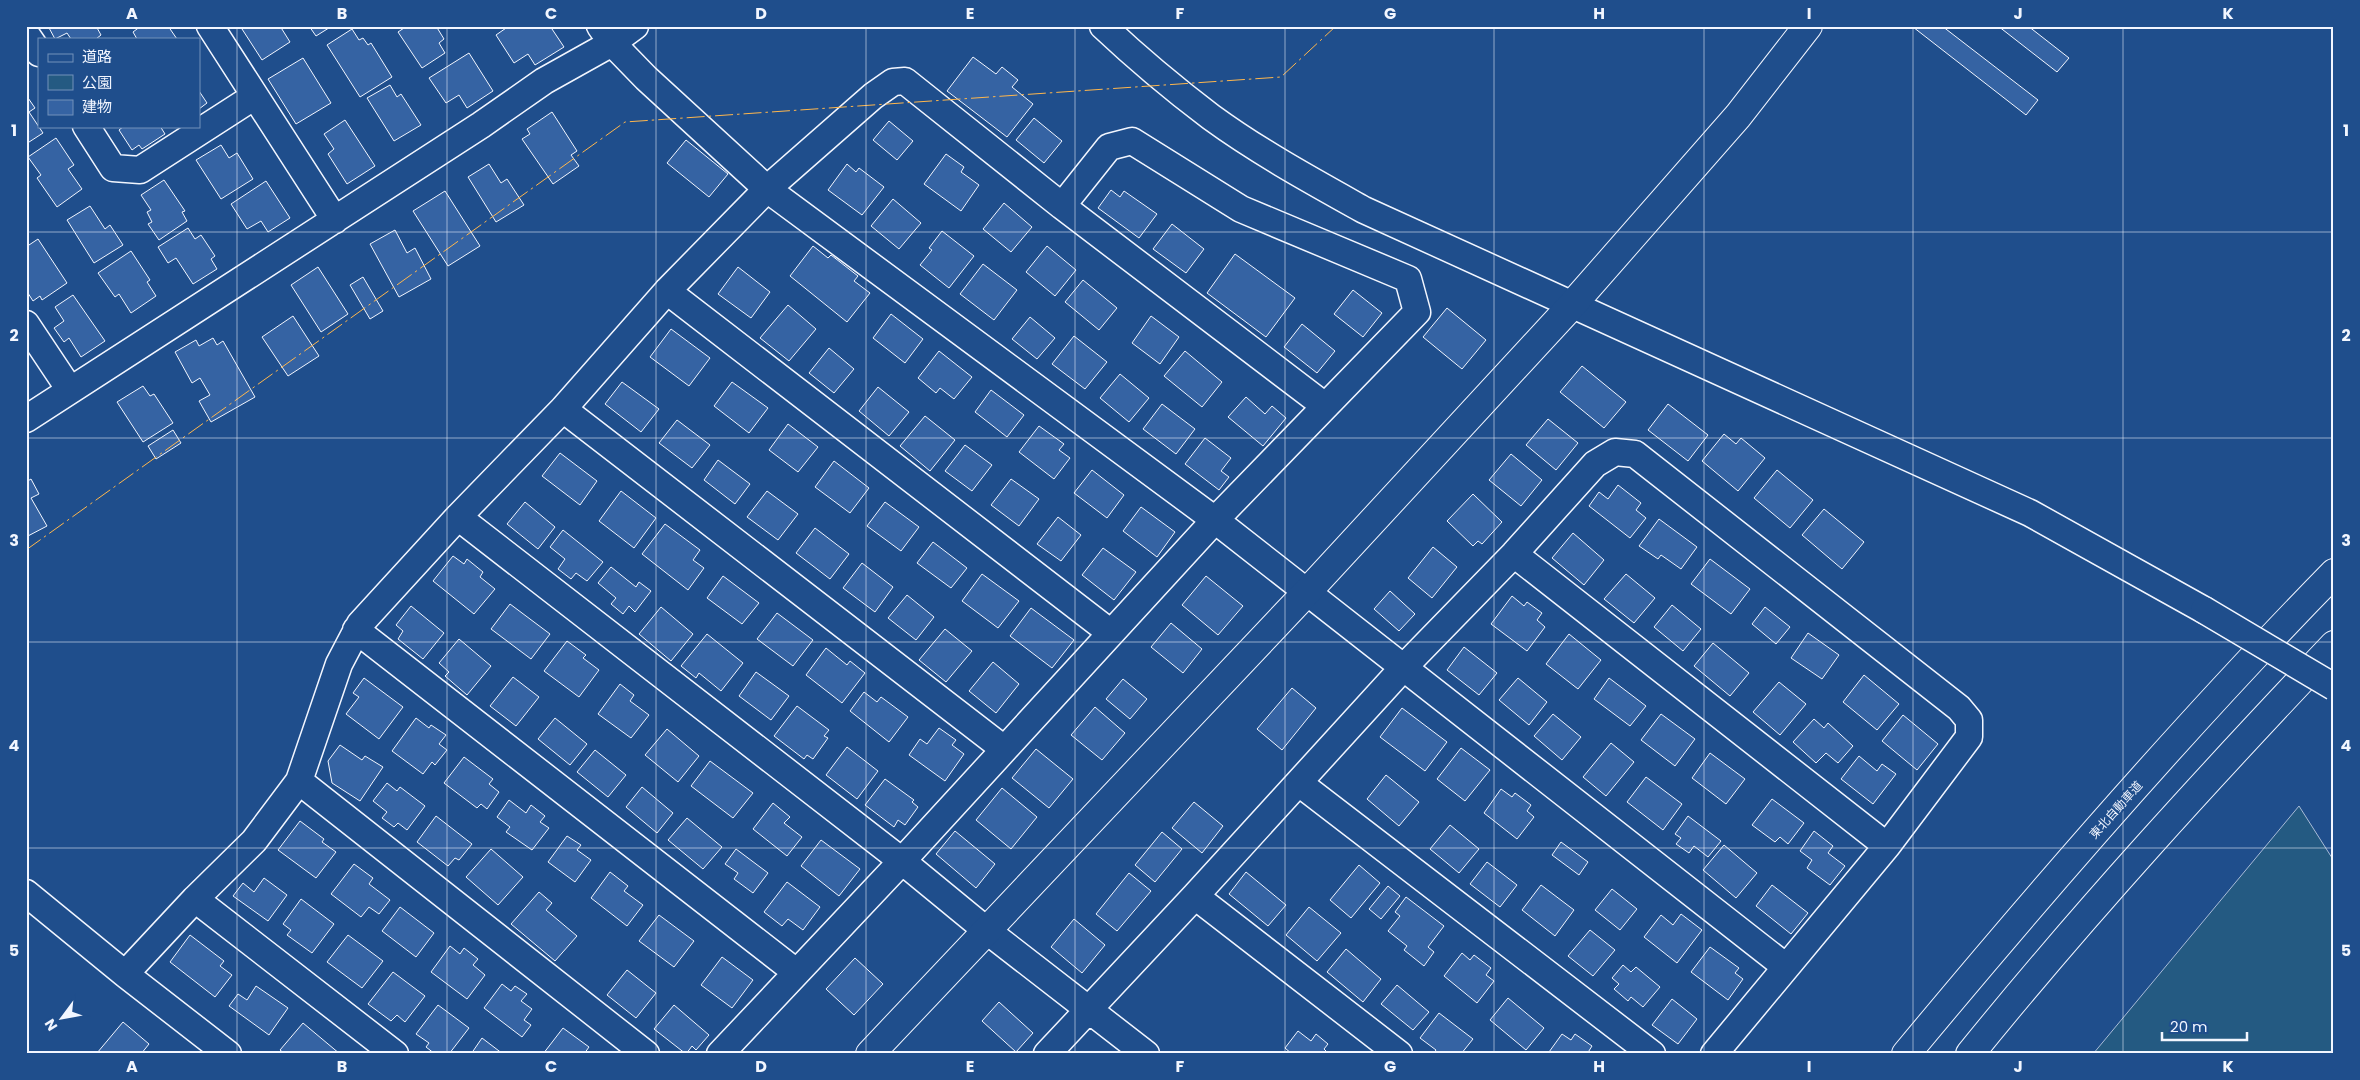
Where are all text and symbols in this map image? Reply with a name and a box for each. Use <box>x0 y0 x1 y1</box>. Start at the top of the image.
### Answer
text: A <box>126 2 138 25</box>
text: B <box>337 2 347 25</box>
text: C <box>545 2 557 25</box>
text: D <box>755 2 767 25</box>
text: E <box>966 2 974 25</box>
text: F <box>1176 2 1185 25</box>
text: G <box>1384 2 1396 25</box>
text: H <box>1593 2 1605 25</box>
text: I <box>1807 2 1811 25</box>
text: J <box>2013 2 2023 25</box>
text: K <box>2222 2 2234 25</box>
legend <box>38 38 200 128</box>
text: 道路 <box>82 46 112 67</box>
text: 公園 <box>82 72 112 93</box>
text: 建物 <box>82 96 112 117</box>
text: 1 <box>11 119 17 142</box>
text: 1 <box>2343 119 2349 142</box>
text: 2 <box>9 324 19 347</box>
text: 2 <box>2341 324 2351 347</box>
text: 3 <box>9 529 19 552</box>
text: 3 <box>2341 529 2351 552</box>
text: 4 <box>9 734 20 757</box>
text: 4 <box>2341 734 2352 757</box>
street label: 東北自動車道 <box>2085 777 2146 842</box>
text: 5 <box>9 939 19 962</box>
text: 5 <box>2341 939 2351 962</box>
north arrow <box>38 992 88 1042</box>
scale bar <box>2162 1010 2248 1042</box>
text: N <box>40 1015 62 1035</box>
text: 20 m <box>2170 1016 2208 1037</box>
text: A <box>126 1055 138 1078</box>
text: B <box>337 1055 347 1078</box>
text: C <box>545 1055 557 1078</box>
text: D <box>755 1055 767 1078</box>
text: E <box>966 1055 974 1078</box>
text: F <box>1176 1055 1185 1078</box>
text: G <box>1384 1055 1396 1078</box>
text: H <box>1593 1055 1605 1078</box>
text: I <box>1807 1055 1811 1078</box>
text: J <box>2013 1055 2023 1078</box>
text: K <box>2222 1055 2234 1078</box>

